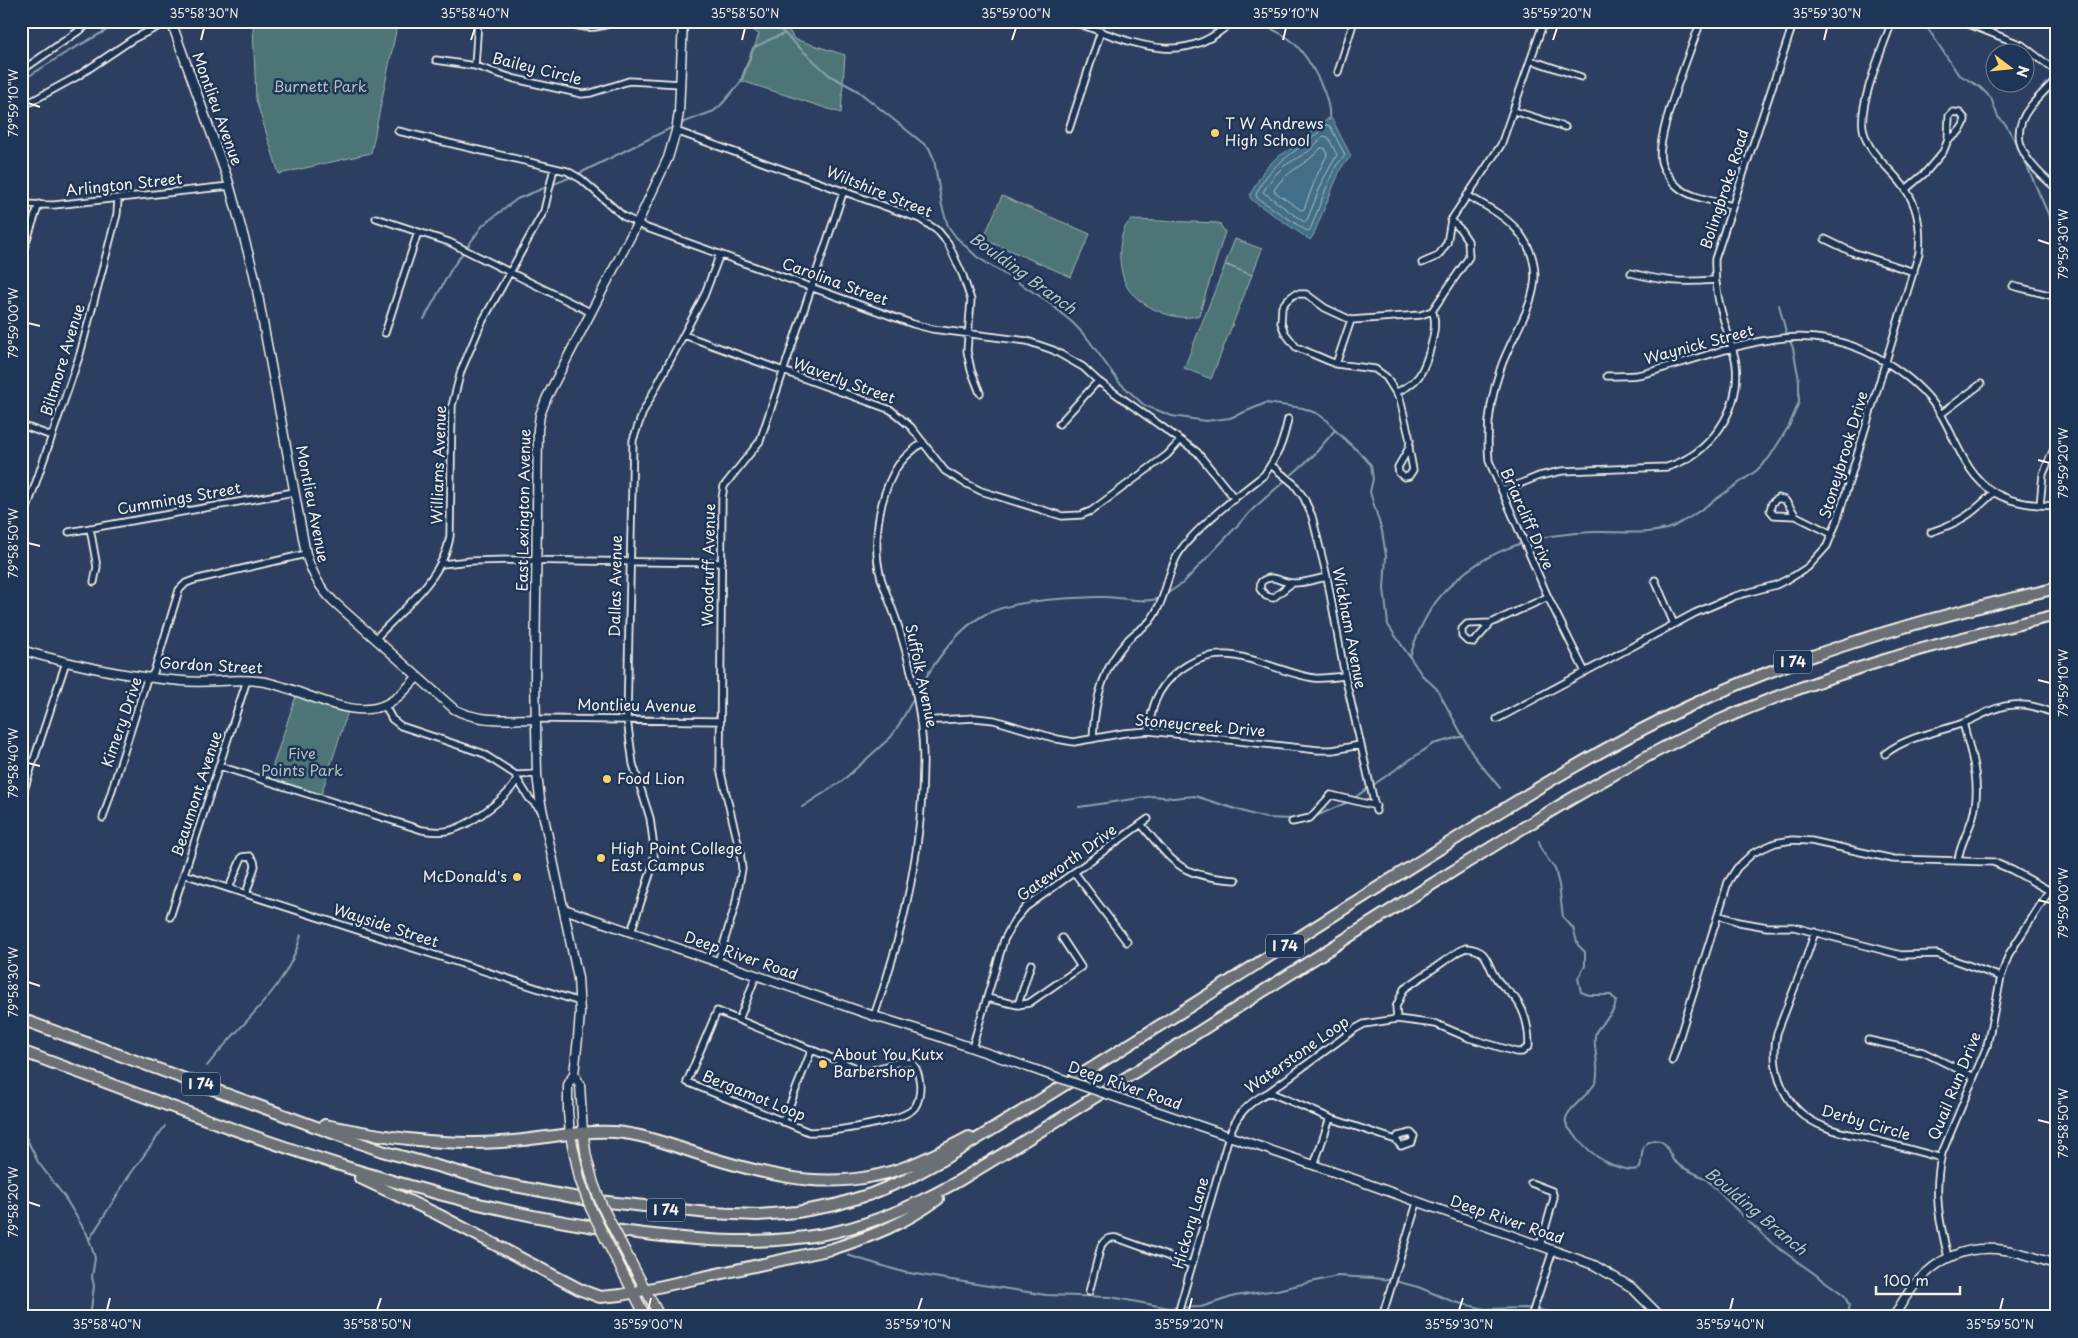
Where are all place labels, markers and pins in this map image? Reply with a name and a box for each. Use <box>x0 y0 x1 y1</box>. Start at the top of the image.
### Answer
place label: T W Andrews High School <box>1225 111 1324 151</box>
marker: T W Andrews High School <box>1209 127 1221 139</box>
place label: Food Lion <box>617 766 685 789</box>
marker: Food Lion <box>601 773 613 785</box>
place label: High Point College East Campus <box>611 836 742 876</box>
marker: High Point College East Campus <box>595 852 607 864</box>
place label: McDonald's <box>423 864 507 887</box>
marker: McDonald's <box>511 871 523 883</box>
place label: About You Kutx Barbershop <box>833 1042 944 1082</box>
marker: About You Kutx Barbershop <box>817 1058 829 1070</box>

